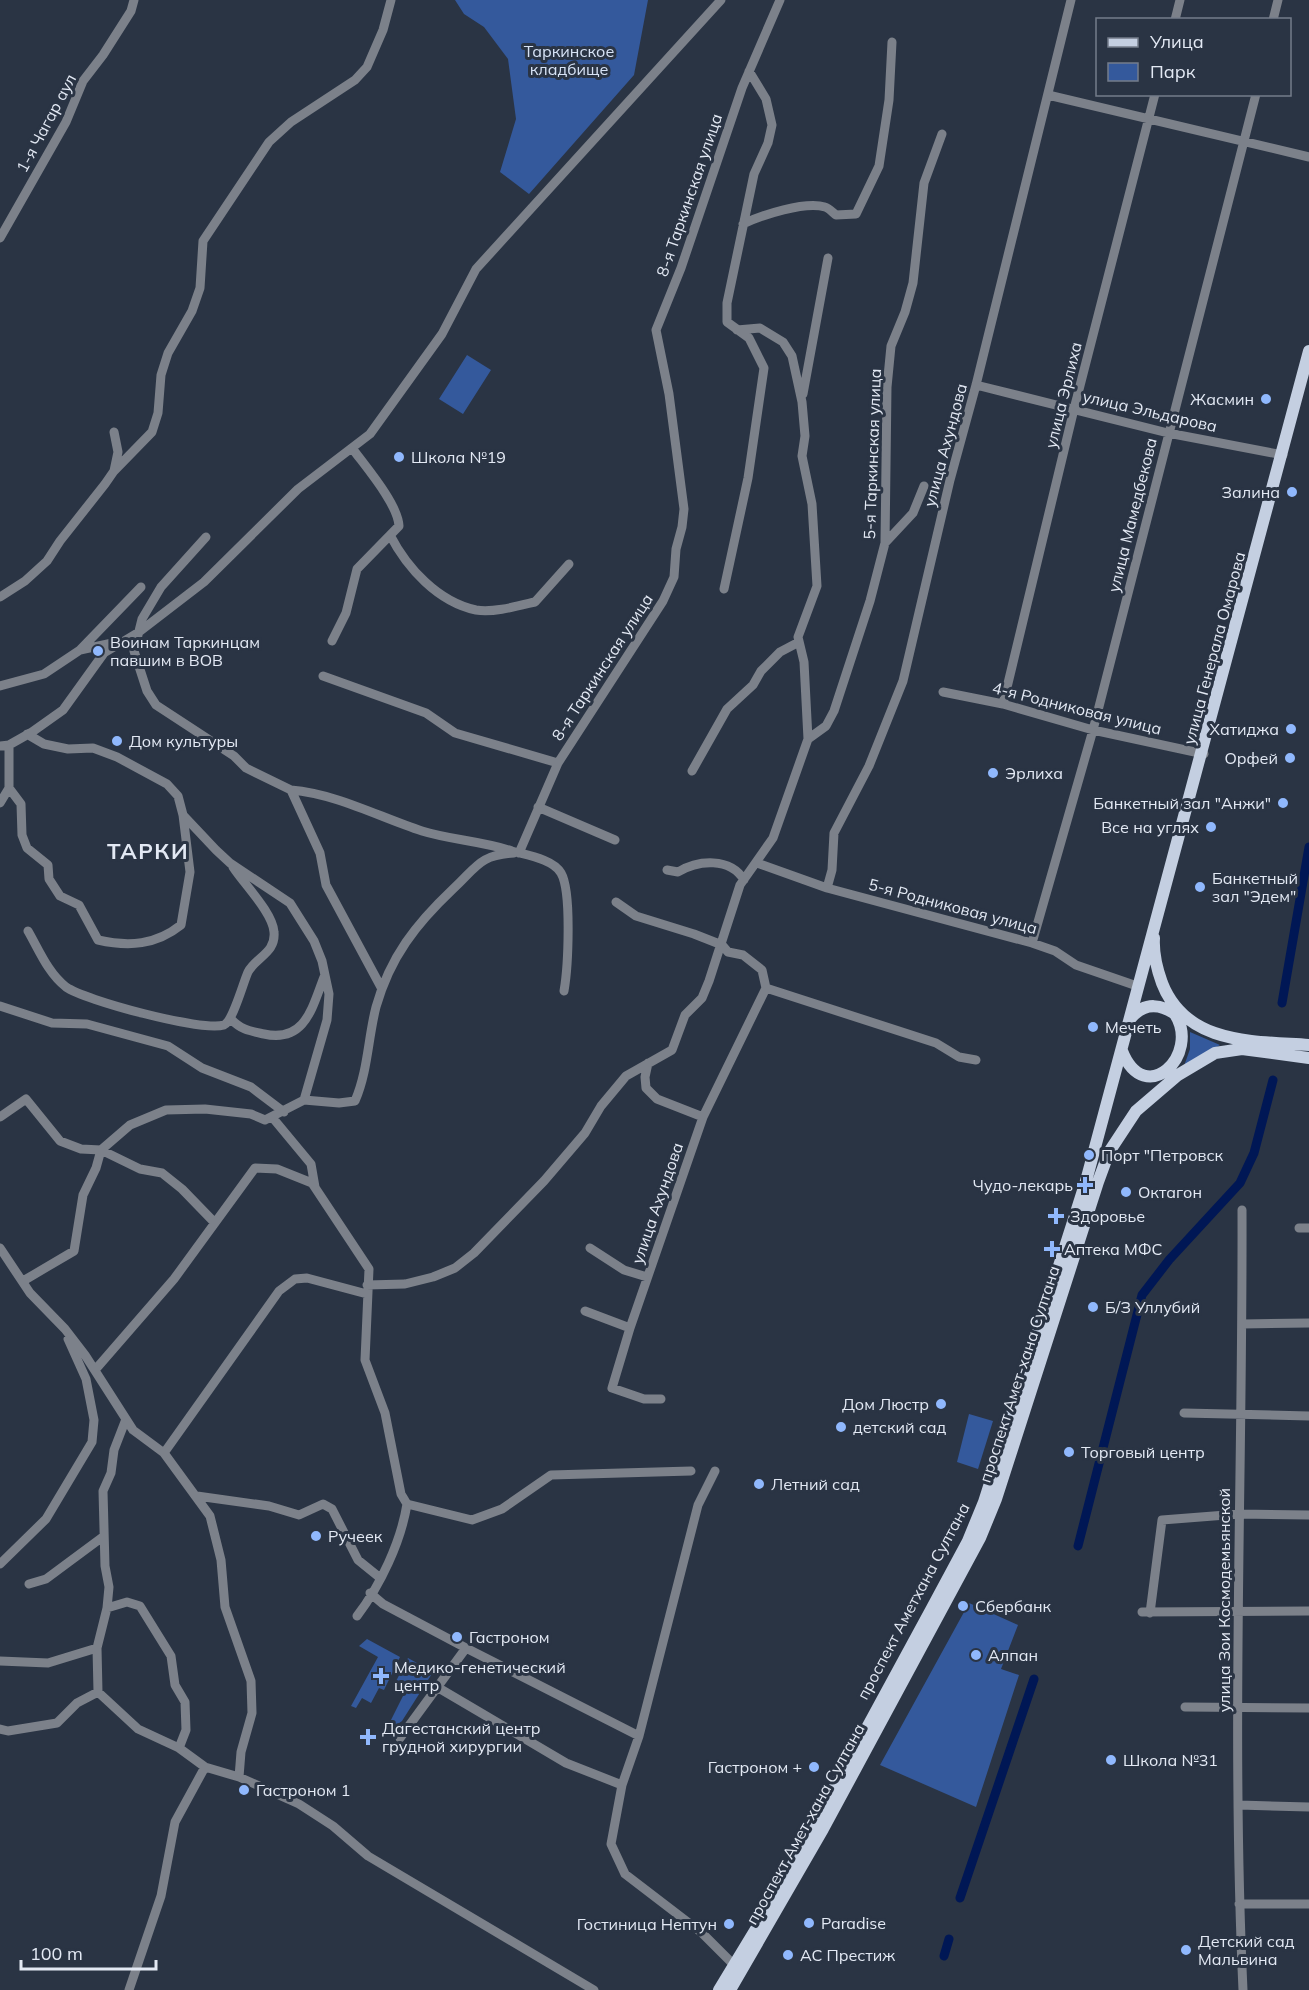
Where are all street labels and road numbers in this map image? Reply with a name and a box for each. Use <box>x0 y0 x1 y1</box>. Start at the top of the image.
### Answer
street label: 1-я Чагар аул <box>12 70 80 176</box>
street label: 8-я Таркинская улица <box>652 111 726 279</box>
street label: улица Эрлиха <box>1040 340 1086 450</box>
street label: 5-я Таркинская улица <box>859 368 885 540</box>
street label: улица Ахундова <box>919 381 971 509</box>
street label: улица Эльдарова <box>1081 386 1219 436</box>
street label: улица Мамедбекова <box>1103 436 1161 594</box>
street label: улица Генерала Омарова <box>1179 550 1249 746</box>
street label: 8-я Таркинская улица <box>547 590 657 744</box>
street label: 4-я Родниковая улица <box>990 677 1164 739</box>
street label: 5-я Родниковая улица <box>866 874 1040 938</box>
street label: улица Ахундова <box>627 1140 687 1266</box>
street label: проспект Амет-хана Султана <box>974 1263 1064 1485</box>
street label: улица Зои Космодемьянской <box>1214 1488 1234 1712</box>
street label: проспект Аметхана Султана <box>852 1499 974 1703</box>
street label: проспект Амет-хана Султана <box>741 1720 869 1928</box>

